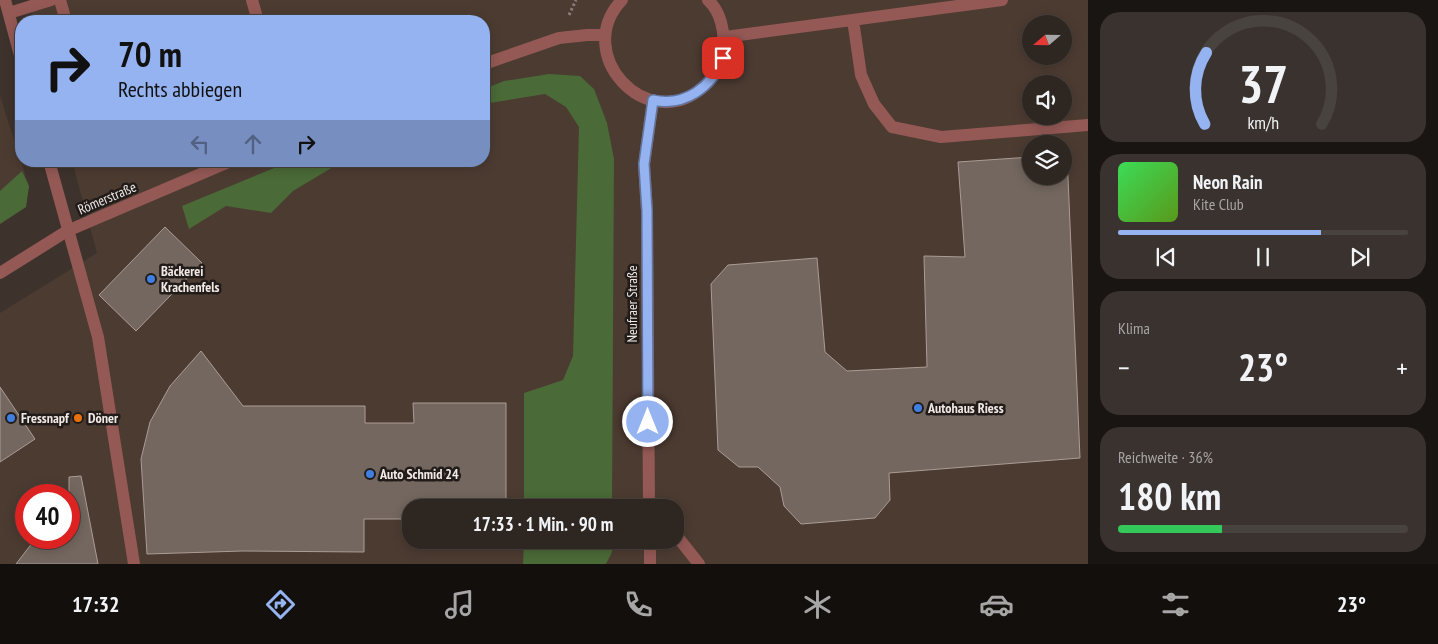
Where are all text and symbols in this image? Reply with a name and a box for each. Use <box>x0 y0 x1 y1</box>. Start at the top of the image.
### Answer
north arrow <box>1022 15 1072 65</box>
map controls <box>1022 15 1072 185</box>
text: 70 m <box>118 31 182 77</box>
icon: right <box>35 35 100 100</box>
pin <box>702 37 744 79</box>
icon: arrive <box>709 44 737 72</box>
text: 37 <box>1238 50 1288 117</box>
text: Rechts abbiegen <box>118 75 242 103</box>
button: sound <box>1022 75 1072 125</box>
text: km/h <box>1247 111 1279 134</box>
icon: left <box>186 130 214 158</box>
icon: ahead <box>239 130 267 158</box>
icon: right <box>292 130 320 158</box>
button: layers <box>1022 135 1072 185</box>
text: Neon Rain <box>1193 170 1262 194</box>
street label: Römerstraße <box>75 178 139 218</box>
text: Kite Club <box>1193 194 1244 214</box>
icon: previous <box>1152 243 1180 271</box>
icon: pause <box>1249 243 1277 271</box>
icon: next <box>1346 243 1374 271</box>
place label: Bäckerei Krachenfels <box>161 262 220 296</box>
street label: Neufraer Straße <box>623 265 641 342</box>
marker: Bäckerei Krachenfels <box>145 273 157 285</box>
text: Klima <box>1118 318 1150 338</box>
text: 23° <box>1238 342 1288 391</box>
text: − <box>1118 349 1130 386</box>
text: + <box>1396 349 1408 386</box>
position arrow <box>621 395 673 447</box>
place label: Autohaus Riess <box>927 399 1004 417</box>
marker: Autohaus Riess <box>912 402 924 414</box>
place label: Fressnapf <box>21 409 70 427</box>
place label: Döner <box>88 409 119 427</box>
marker: Fressnapf <box>5 412 17 424</box>
marker: Döner <box>72 412 84 424</box>
text: Reichweite · 36% <box>1118 447 1213 467</box>
place label: Auto Schmid 24 <box>379 465 459 483</box>
marker: Auto Schmid 24 <box>364 468 376 480</box>
text: 180 km <box>1118 471 1221 520</box>
speed limit sign: 40 <box>15 484 80 549</box>
text: 17:33 · 1 Min. · 90 m <box>473 512 613 536</box>
icon: directions <box>263 587 298 622</box>
icon: music <box>442 587 477 622</box>
icon: phone <box>621 587 656 622</box>
icon: climate <box>800 587 835 622</box>
icon: car <box>979 587 1014 622</box>
icon: filters <box>1158 587 1193 622</box>
text: 17:32 <box>72 590 120 618</box>
text: 23° <box>1337 590 1366 618</box>

